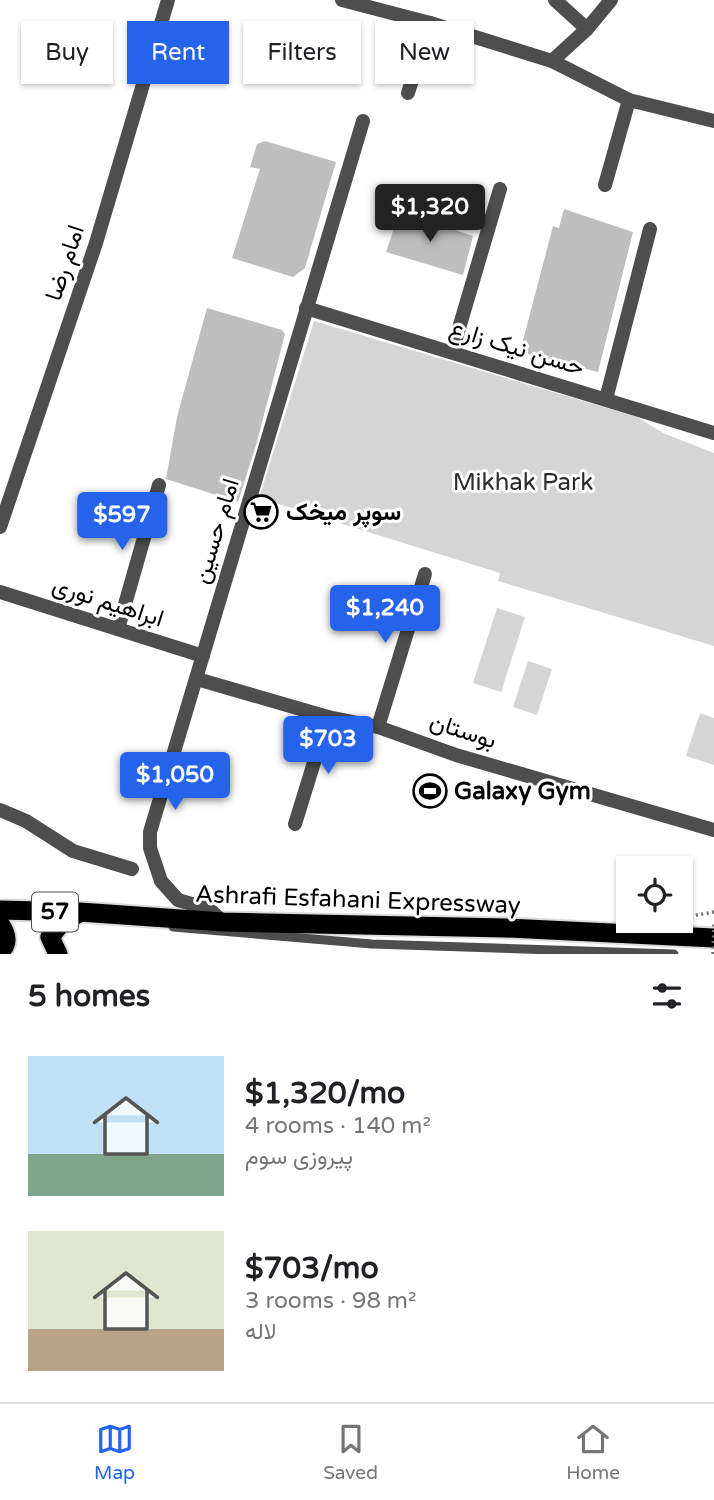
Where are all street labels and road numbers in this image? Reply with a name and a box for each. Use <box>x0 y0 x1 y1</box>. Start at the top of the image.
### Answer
street label: امام رضا <box>39 221 92 305</box>
street label: حسن نیک زارع <box>446 314 588 383</box>
street label: امام حسین <box>186 475 247 587</box>
street label: ابراهیم نوری <box>48 570 167 635</box>
street label: بوستان <box>426 707 500 755</box>
street label: Ashrafi Esfahani Expressway <box>195 880 521 920</box>
road number: 57 <box>32 892 78 931</box>

